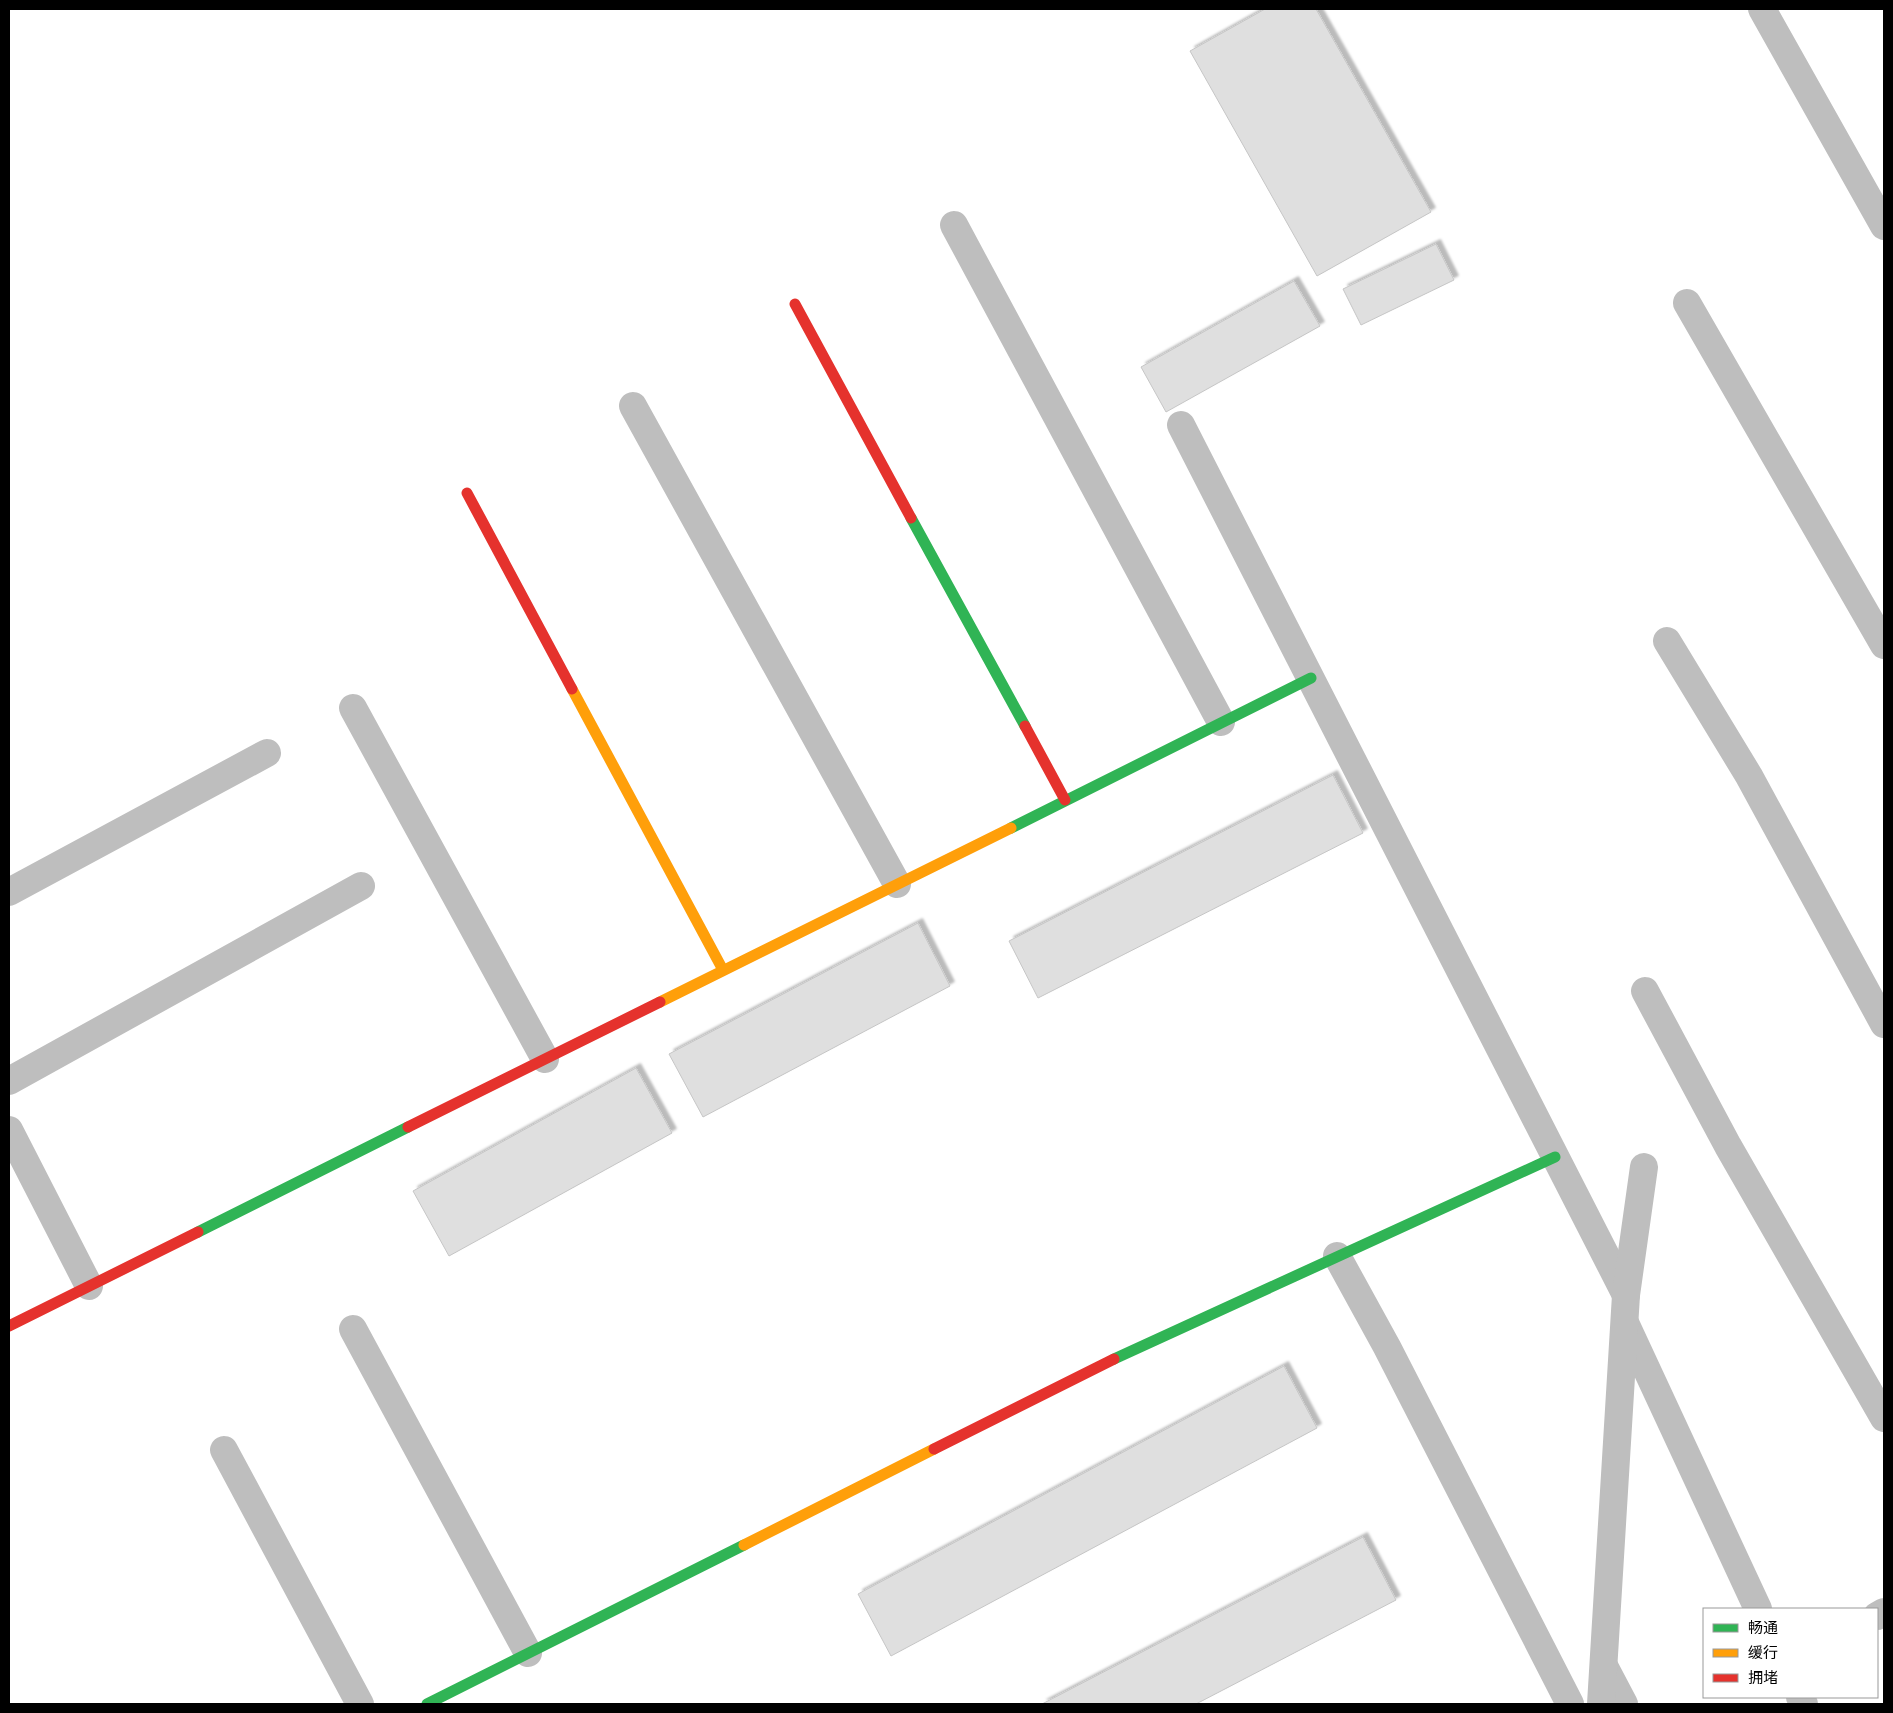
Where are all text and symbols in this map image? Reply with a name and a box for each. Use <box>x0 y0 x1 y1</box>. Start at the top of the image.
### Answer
legend <box>1703 1608 1878 1698</box>
text: 畅通 <box>1748 1617 1778 1638</box>
text: 缓行 <box>1748 1642 1778 1663</box>
text: 拥堵 <box>1748 1667 1778 1688</box>

